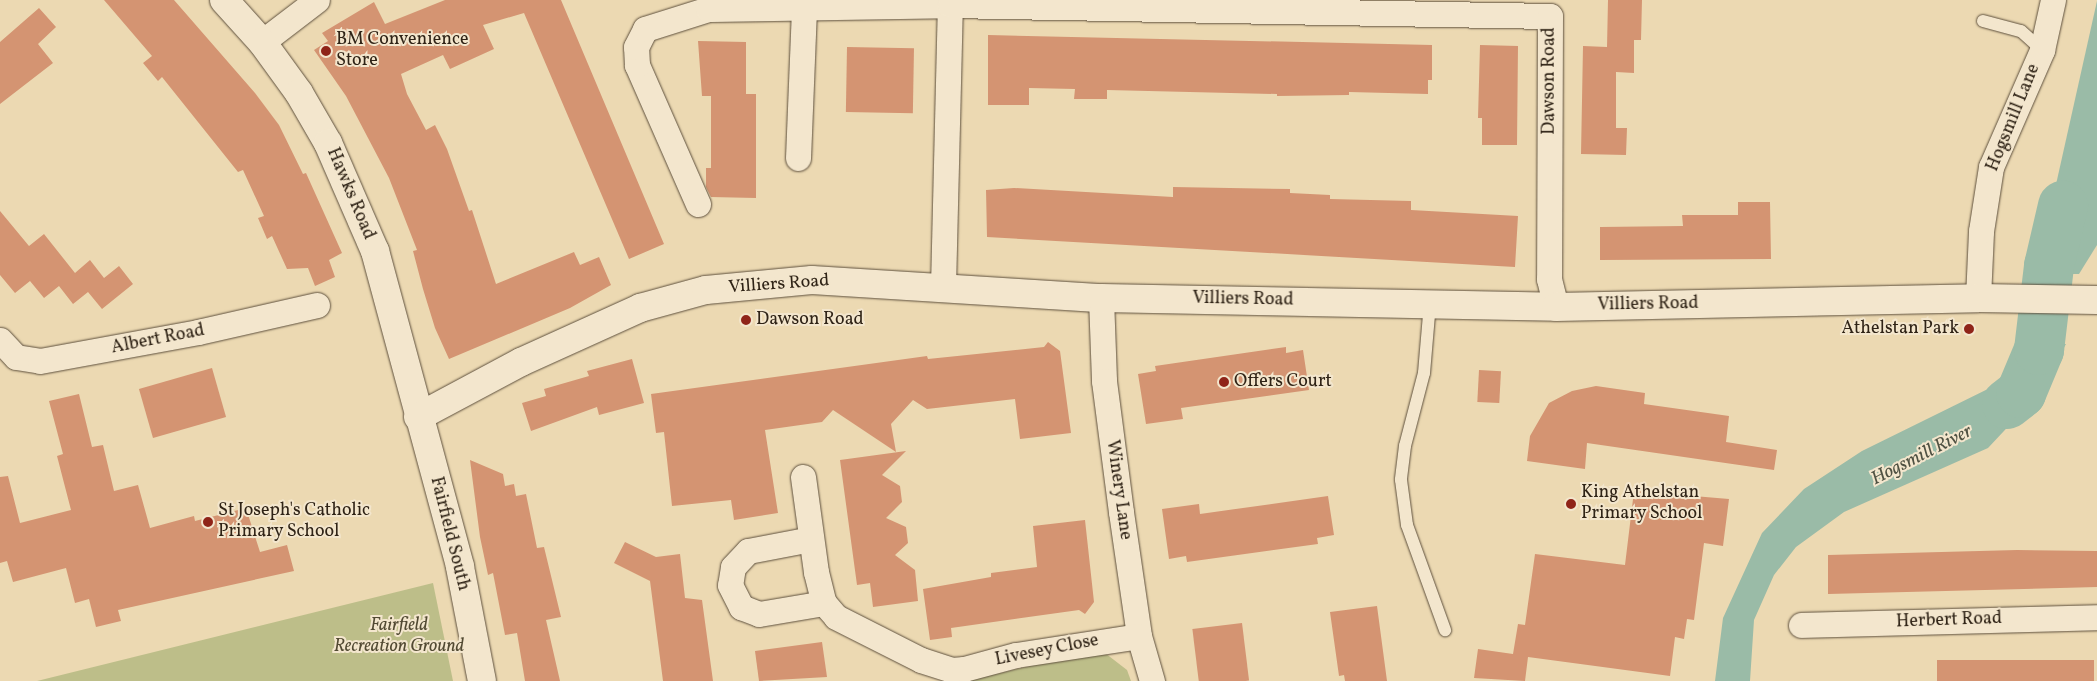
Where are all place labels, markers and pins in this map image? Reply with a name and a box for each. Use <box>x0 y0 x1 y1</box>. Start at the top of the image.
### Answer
place label: BM Convenience Store <box>336 30 469 72</box>
marker: BM Convenience Store <box>320 45 332 57</box>
place label: Dawson Road <box>756 309 864 331</box>
marker: Dawson Road <box>740 314 752 326</box>
place label: Athelstan Park <box>1842 318 1959 340</box>
marker: Athelstan Park <box>1963 323 1975 335</box>
place label: Offers Court <box>1234 371 1332 393</box>
marker: Offers Court <box>1218 376 1230 388</box>
place label: King Athelstan Primary School <box>1581 483 1703 526</box>
marker: King Athelstan Primary School <box>1565 498 1577 510</box>
place label: St Joseph's Catholic Primary School <box>218 501 370 544</box>
marker: St Joseph's Catholic Primary School <box>202 516 214 528</box>

